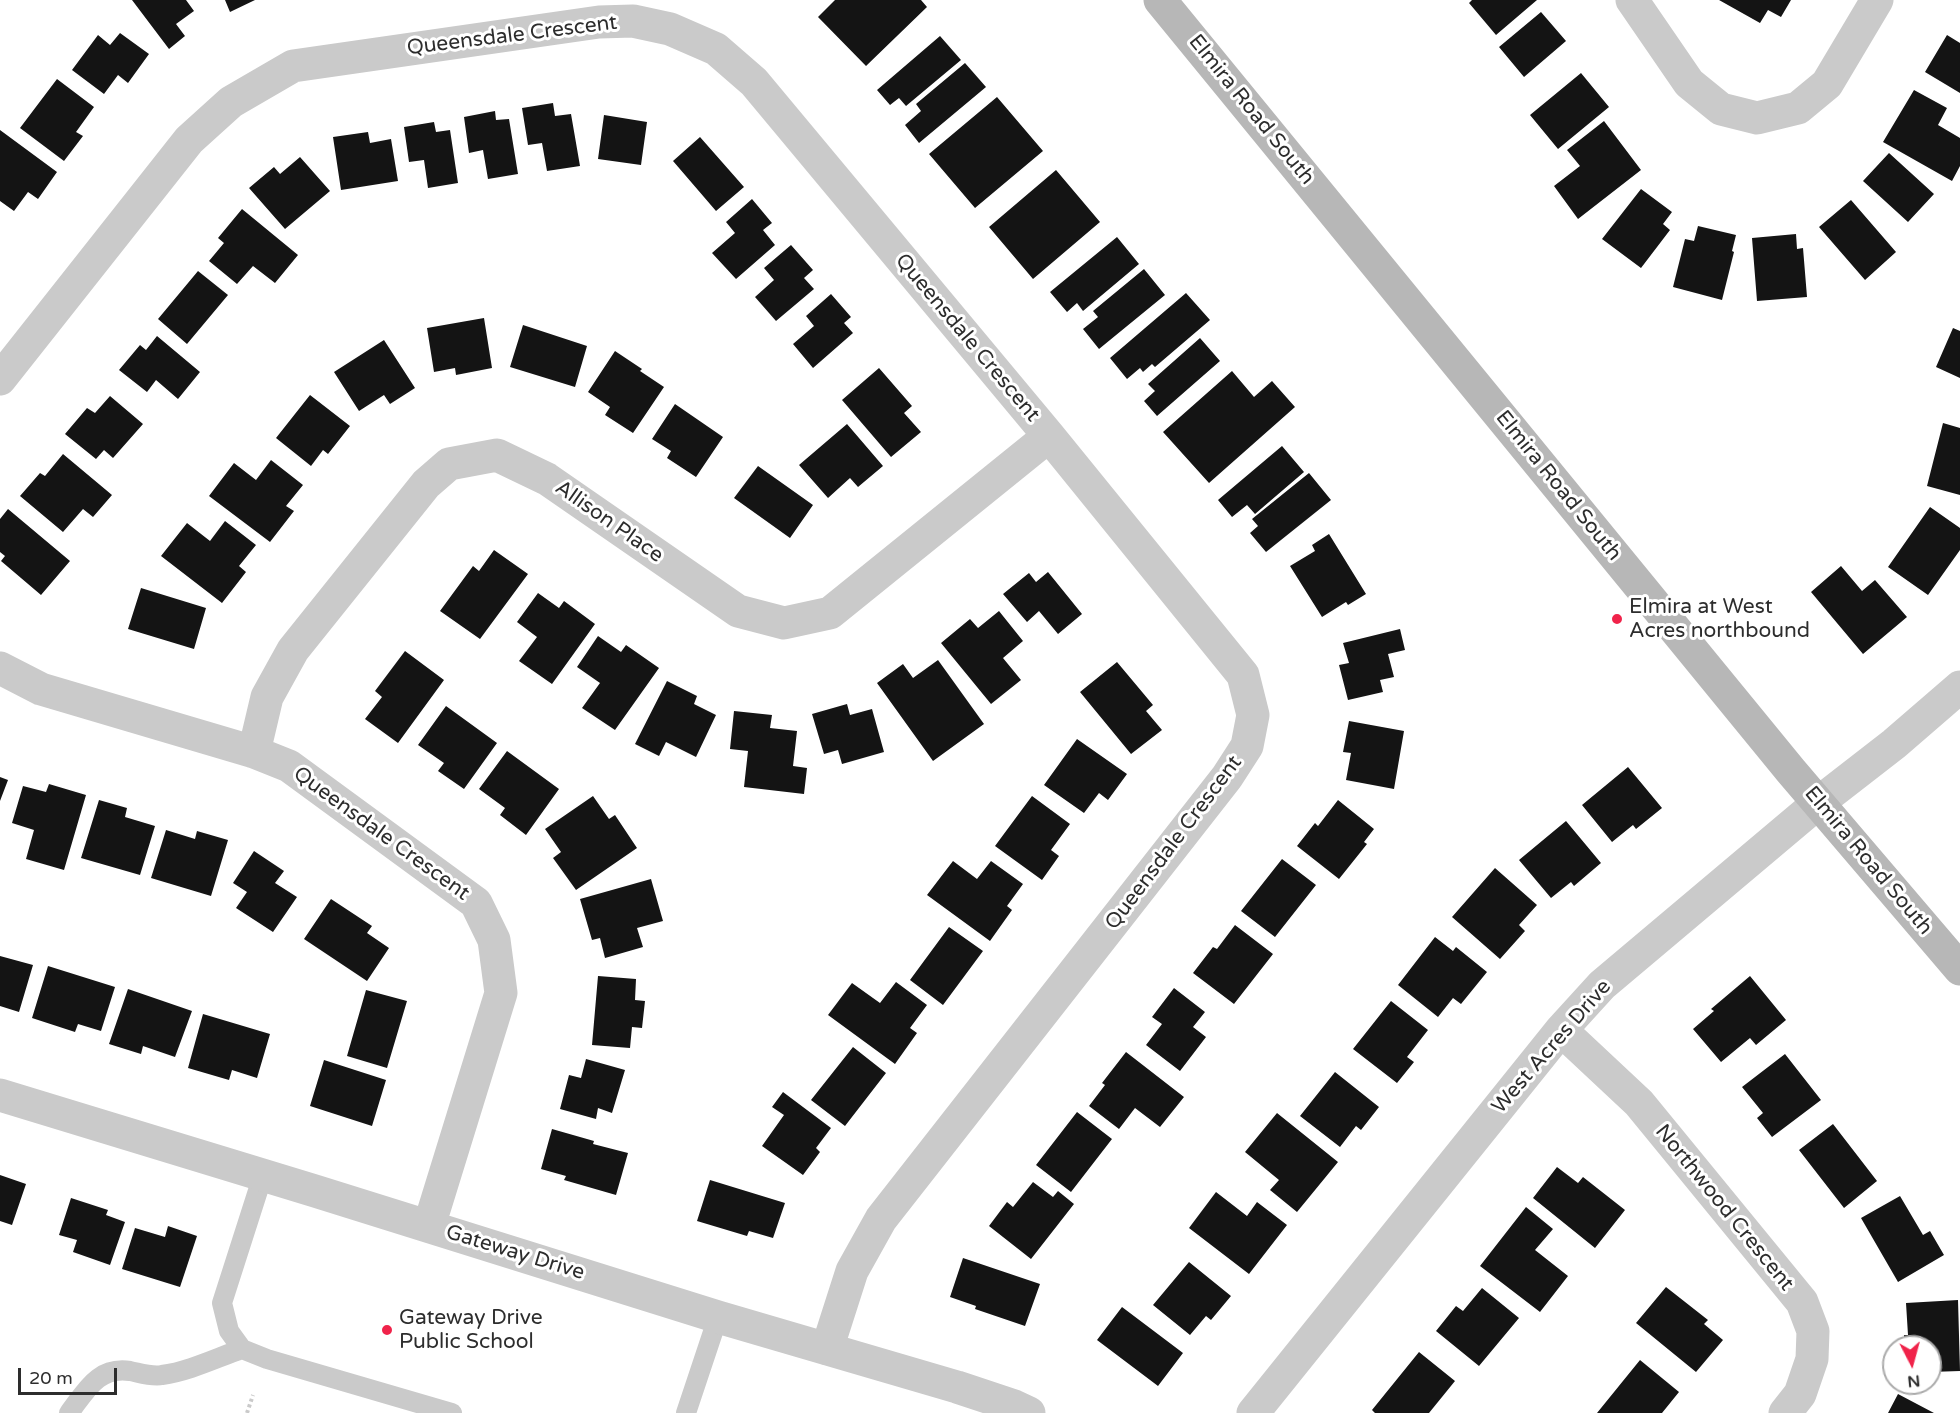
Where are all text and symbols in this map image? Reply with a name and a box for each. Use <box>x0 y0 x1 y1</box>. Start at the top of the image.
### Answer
street label: Queensdale Crescent <box>405 11 619 61</box>
street label: Elmira Road South <box>1183 30 1319 190</box>
street label: Queensdale Crescent <box>889 249 1045 427</box>
street label: Elmira Road South <box>1490 406 1626 566</box>
street label: Allison Place <box>550 475 668 569</box>
place label: Elmira at West Acres northbound <box>1629 594 1810 644</box>
marker: Elmira at West Acres northbound <box>1610 612 1624 626</box>
street label: Queensdale Crescent <box>1100 751 1248 935</box>
street label: Queensdale Crescent <box>288 762 474 906</box>
street label: Elmira Road South <box>1799 782 1937 940</box>
street label: West Acres Drive <box>1487 975 1617 1119</box>
street label: Northwood Crescent <box>1649 1120 1799 1296</box>
street label: Gateway Drive <box>443 1220 587 1286</box>
place label: Gateway Drive Public School <box>399 1305 543 1355</box>
marker: Gateway Drive Public School <box>380 1323 394 1337</box>
north arrow <box>1882 1335 1942 1395</box>
scale bar <box>21 1356 120 1394</box>
text: 20 m <box>29 1367 73 1389</box>
text: N <box>1906 1370 1921 1392</box>

